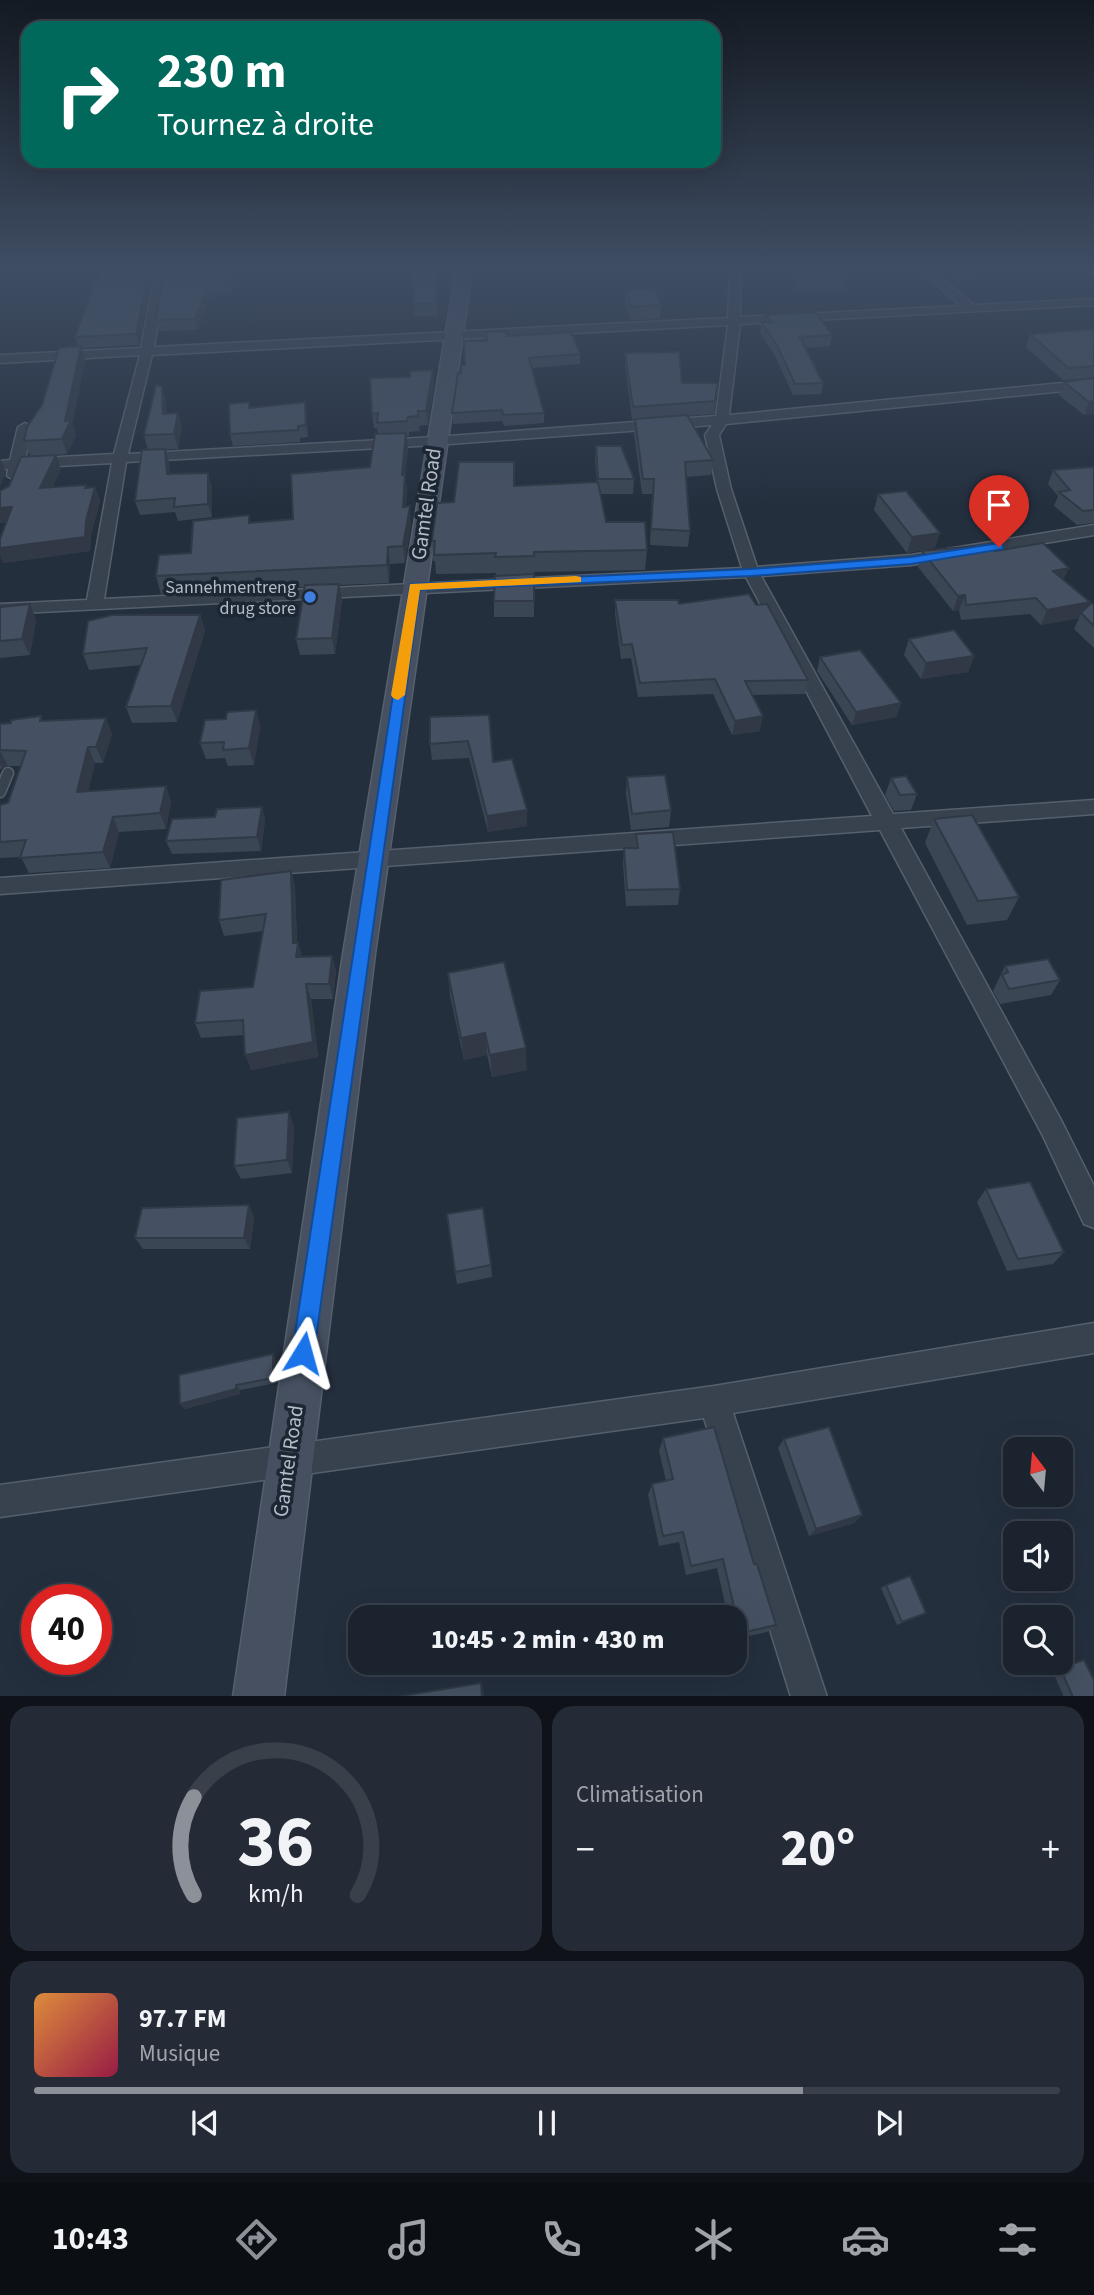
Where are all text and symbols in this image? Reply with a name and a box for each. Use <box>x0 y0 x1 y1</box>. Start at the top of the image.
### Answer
text: 230 m <box>157 37 286 107</box>
icon: right <box>42 49 133 140</box>
text: Tournez à droite <box>157 102 374 148</box>
street label: Gamtel Road <box>403 446 449 562</box>
pin <box>969 475 1029 547</box>
icon: arrive <box>980 486 1018 524</box>
place label: Sannehmentreng drug store <box>165 575 296 621</box>
marker: Sannehmentreng drug store <box>302 589 318 605</box>
position arrow <box>266 1316 340 1390</box>
street label: Gamtel Road <box>265 1403 311 1519</box>
north arrow <box>1003 1437 1073 1507</box>
map controls <box>1003 1437 1073 1675</box>
button: sound <box>1003 1521 1073 1591</box>
speed limit sign: 40 <box>21 1584 112 1675</box>
button: search <box>1003 1605 1073 1675</box>
text: 10:45 · 2 min · 430 m <box>431 1621 664 1658</box>
text: Climatisation <box>576 1778 704 1811</box>
text: 36 <box>238 1790 314 1894</box>
text: 20° <box>781 1812 855 1886</box>
text: − <box>576 1823 595 1877</box>
text: + <box>1041 1823 1060 1877</box>
text: km/h <box>248 1875 304 1911</box>
text: 97.7 FM <box>139 2000 227 2037</box>
text: Musique <box>139 2037 220 2070</box>
icon: previous <box>186 2104 224 2142</box>
icon: pause <box>528 2104 566 2142</box>
icon: next <box>870 2104 908 2142</box>
icon: directions <box>232 2215 281 2264</box>
icon: music <box>384 2215 433 2264</box>
icon: phone <box>537 2215 586 2264</box>
icon: climate <box>689 2215 738 2264</box>
icon: car <box>841 2215 890 2264</box>
icon: filters <box>993 2215 1042 2264</box>
text: 10:43 <box>52 2216 129 2262</box>

